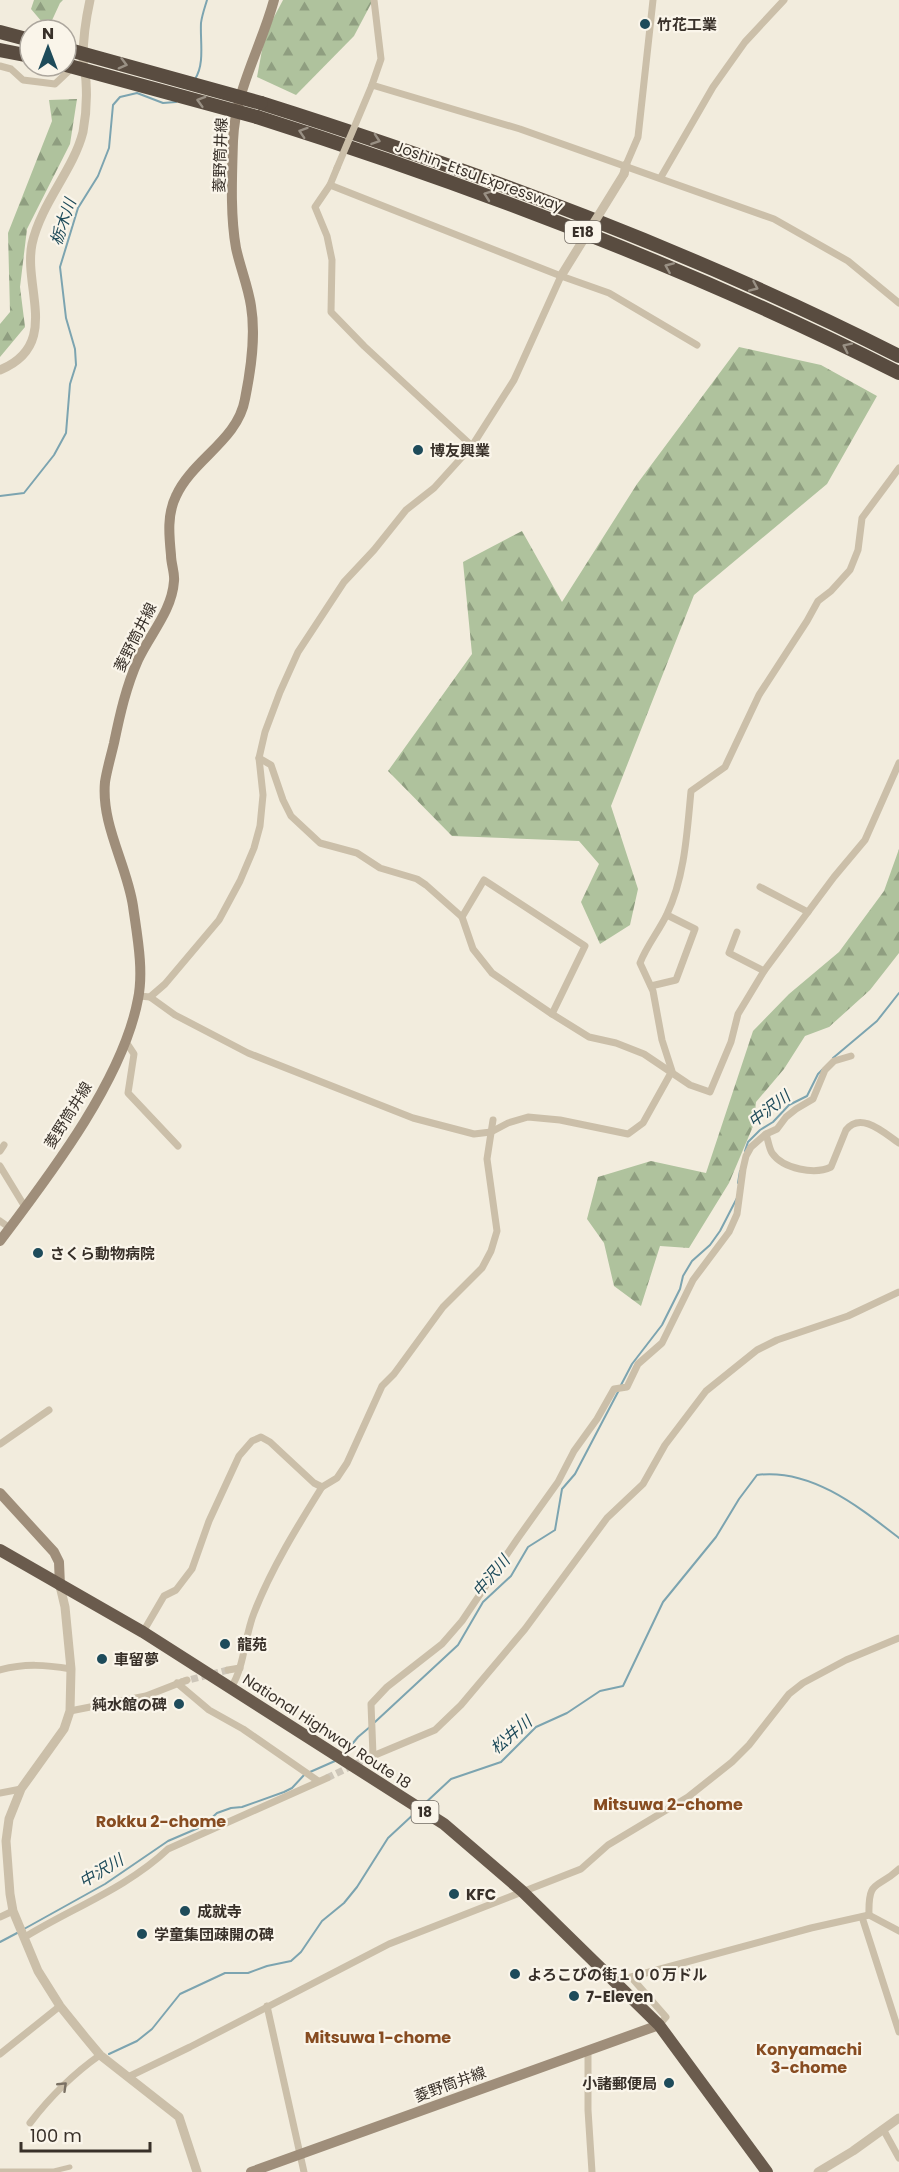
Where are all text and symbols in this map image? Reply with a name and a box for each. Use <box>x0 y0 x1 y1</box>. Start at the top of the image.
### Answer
place label: 竹花工業 <box>657 14 717 35</box>
marker: 竹花工業 <box>638 17 652 31</box>
north arrow <box>18 18 78 78</box>
text: N <box>42 22 54 45</box>
one-way arrow <box>117 56 127 69</box>
one-way arrow <box>196 96 207 108</box>
street label: 菱野筒井線 <box>208 117 232 193</box>
one-way arrow <box>298 127 309 139</box>
one-way arrow <box>370 133 381 146</box>
street label: Joshin-Etsu Expressway <box>392 136 567 216</box>
one-way arrow <box>483 190 493 203</box>
water label: 栃木川 <box>44 194 82 248</box>
road number: E18 <box>565 221 601 243</box>
one-way arrow <box>664 262 675 274</box>
one-way arrow <box>747 279 758 291</box>
one-way arrow <box>842 343 853 355</box>
place label: 博友興業 <box>430 440 490 461</box>
marker: 博友興業 <box>411 443 425 457</box>
street label: 菱野筒井線 <box>109 599 161 675</box>
street label: 菱野筒井線 <box>39 1078 97 1152</box>
water label: 中沢川 <box>743 1084 797 1133</box>
place label: さくら動物病院 <box>50 1243 155 1264</box>
marker: さくら動物病院 <box>31 1246 45 1260</box>
water label: 中沢川 <box>467 1549 517 1602</box>
place label: 龍苑 <box>237 1634 267 1655</box>
marker: 龍苑 <box>218 1637 232 1651</box>
place label: 車留夢 <box>114 1649 159 1670</box>
marker: 車留夢 <box>95 1652 109 1666</box>
street label: National Highway Route 18 <box>239 1669 415 1793</box>
place label: 純水館の碑 <box>92 1694 167 1715</box>
marker: 純水館の碑 <box>172 1697 186 1711</box>
water label: 松井川 <box>485 1709 538 1759</box>
district label: Mitsuwa 2-chome <box>593 1793 743 1816</box>
road number: 18 <box>412 1801 438 1823</box>
district label: Rokku 2-chome <box>96 1810 226 1833</box>
water label: 中沢川 <box>74 1848 129 1893</box>
place label: KFC <box>466 1884 496 1905</box>
marker: KFC <box>447 1887 461 1901</box>
place label: 成就寺 <box>197 1901 242 1922</box>
marker: 成就寺 <box>178 1904 192 1918</box>
place label: 学童集団疎開の碑 <box>154 1924 274 1945</box>
marker: 学童集団疎開の碑 <box>135 1927 149 1941</box>
place label: よろこびの街１００万ドル <box>527 1964 707 1985</box>
marker: よろこびの街１００万ドル <box>508 1967 522 1981</box>
place label: 7-Eleven <box>586 1986 653 2007</box>
marker: 7-Eleven <box>567 1989 581 2003</box>
district label: Mitsuwa 1-chome <box>305 2026 451 2049</box>
district label: Konyamachi 3-chome <box>756 2038 862 2079</box>
street label: 菱野筒井線 <box>411 2061 489 2107</box>
place label: 小諸郵便局 <box>582 2073 657 2094</box>
marker: 小諸郵便局 <box>662 2076 676 2090</box>
one-way arrow <box>55 2083 66 2094</box>
scale bar <box>21 2115 150 2153</box>
text: 100 m <box>30 2123 82 2148</box>

